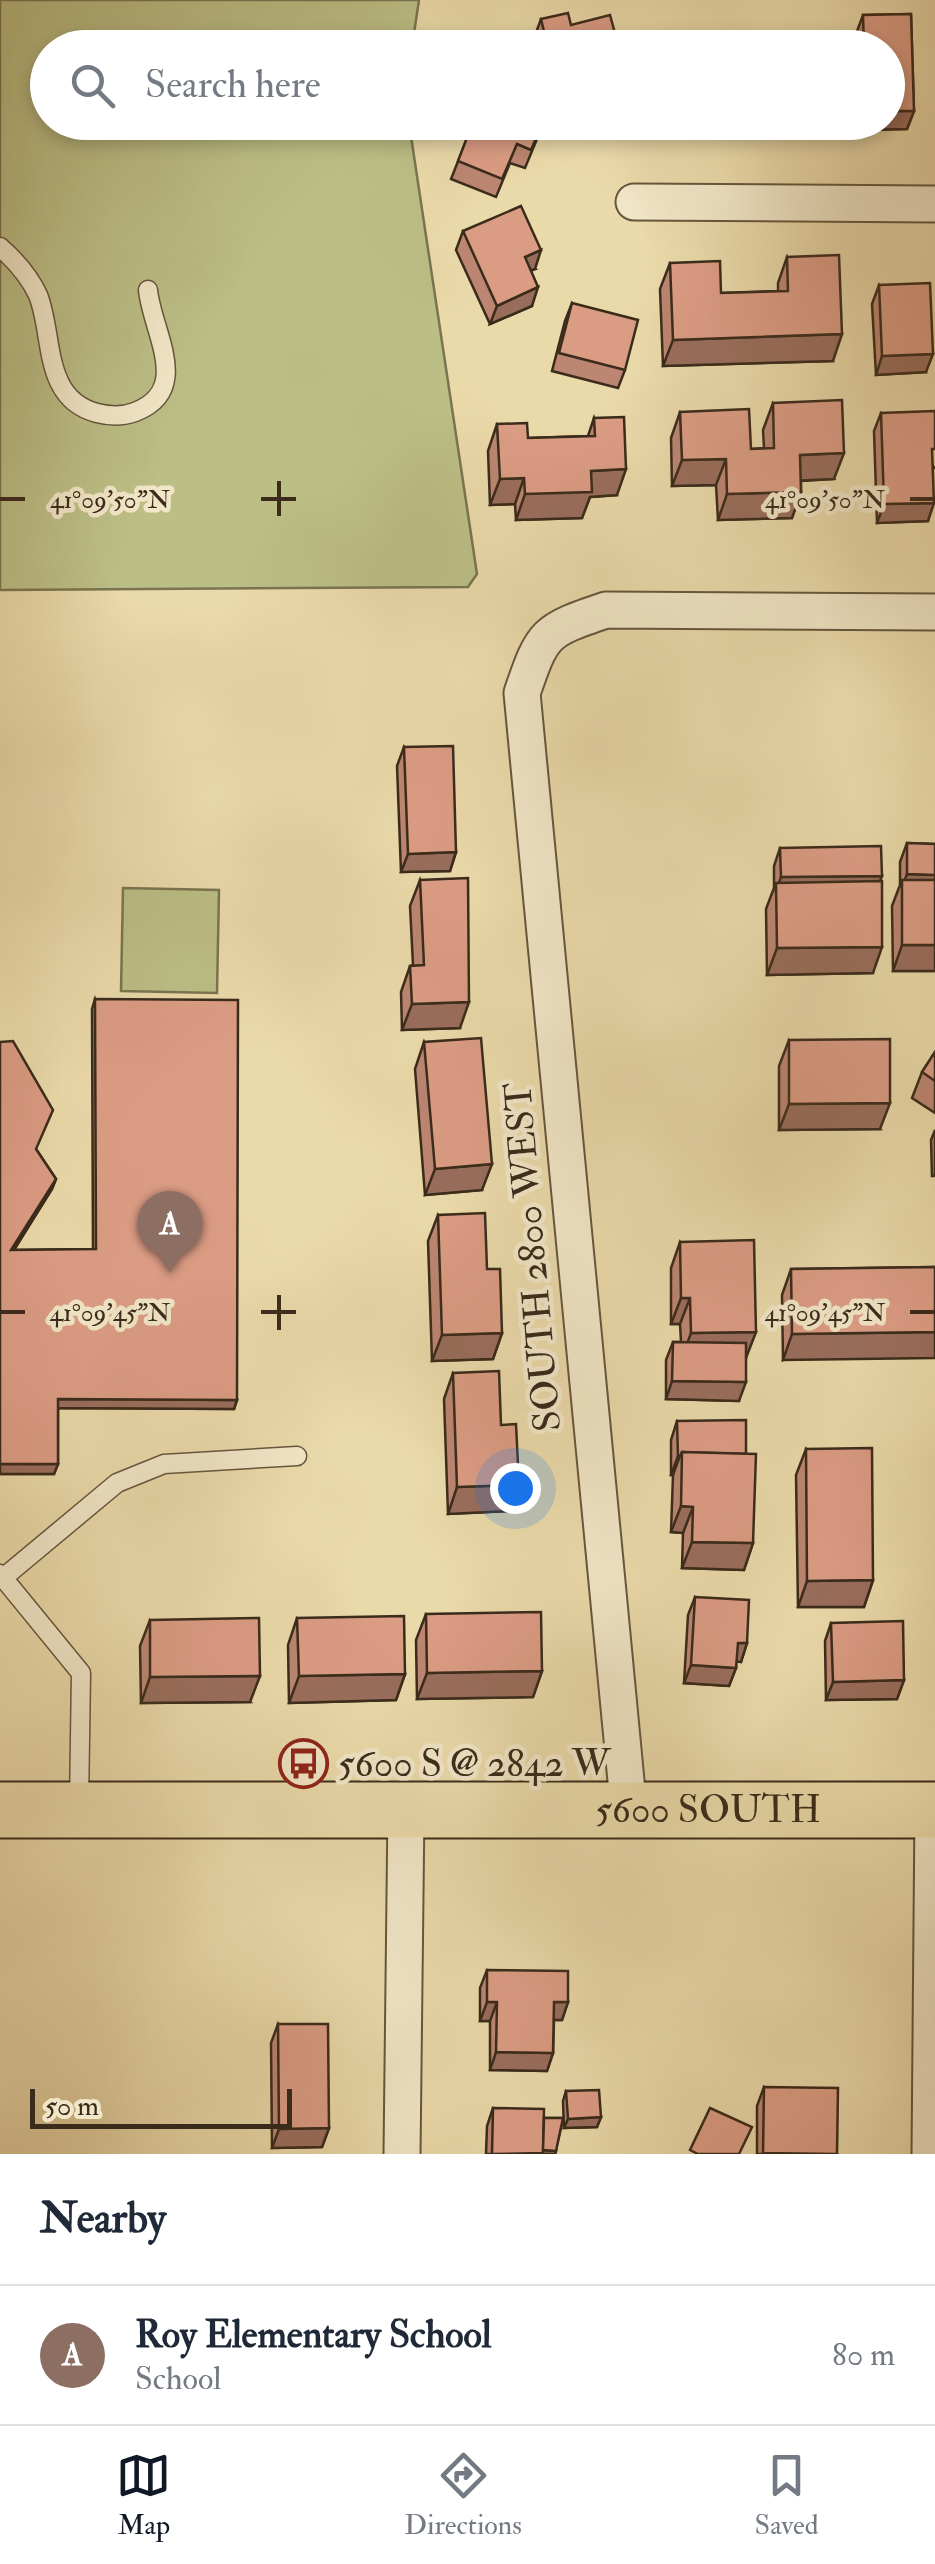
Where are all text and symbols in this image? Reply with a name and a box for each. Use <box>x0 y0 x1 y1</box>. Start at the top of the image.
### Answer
search box <box>30 30 905 140</box>
icon: search <box>65 58 120 113</box>
text: Search here <box>145 61 321 109</box>
text: 41°09'50"N <box>50 485 171 516</box>
text: 41°09'50"N <box>765 485 886 516</box>
street label: SOUTH 2800 WEST <box>494 1080 572 1434</box>
pin: A <box>138 1190 202 1273</box>
text: 41°09'45"N <box>49 1298 171 1329</box>
text: 41°09'45"N <box>764 1298 886 1329</box>
your location <box>490 1463 541 1514</box>
bus stop icon: 5600 S @ 2842 W <box>277 1738 329 1790</box>
place label: 5600 S @ 2842 W <box>338 1740 612 1788</box>
street label: 5600 SOUTH <box>595 1786 821 1834</box>
scale bar <box>30 2084 292 2128</box>
text: 50 m <box>45 2089 99 2124</box>
text: Nearby <box>40 2193 166 2245</box>
text: Roy Elementary School <box>135 2311 491 2359</box>
text: A <box>62 2335 83 2375</box>
text: 80 m <box>832 2335 895 2375</box>
text: School <box>135 2359 221 2399</box>
tab: Map <box>116 2448 171 2543</box>
tab: Directions <box>404 2448 522 2543</box>
tab: Saved <box>755 2448 819 2543</box>

